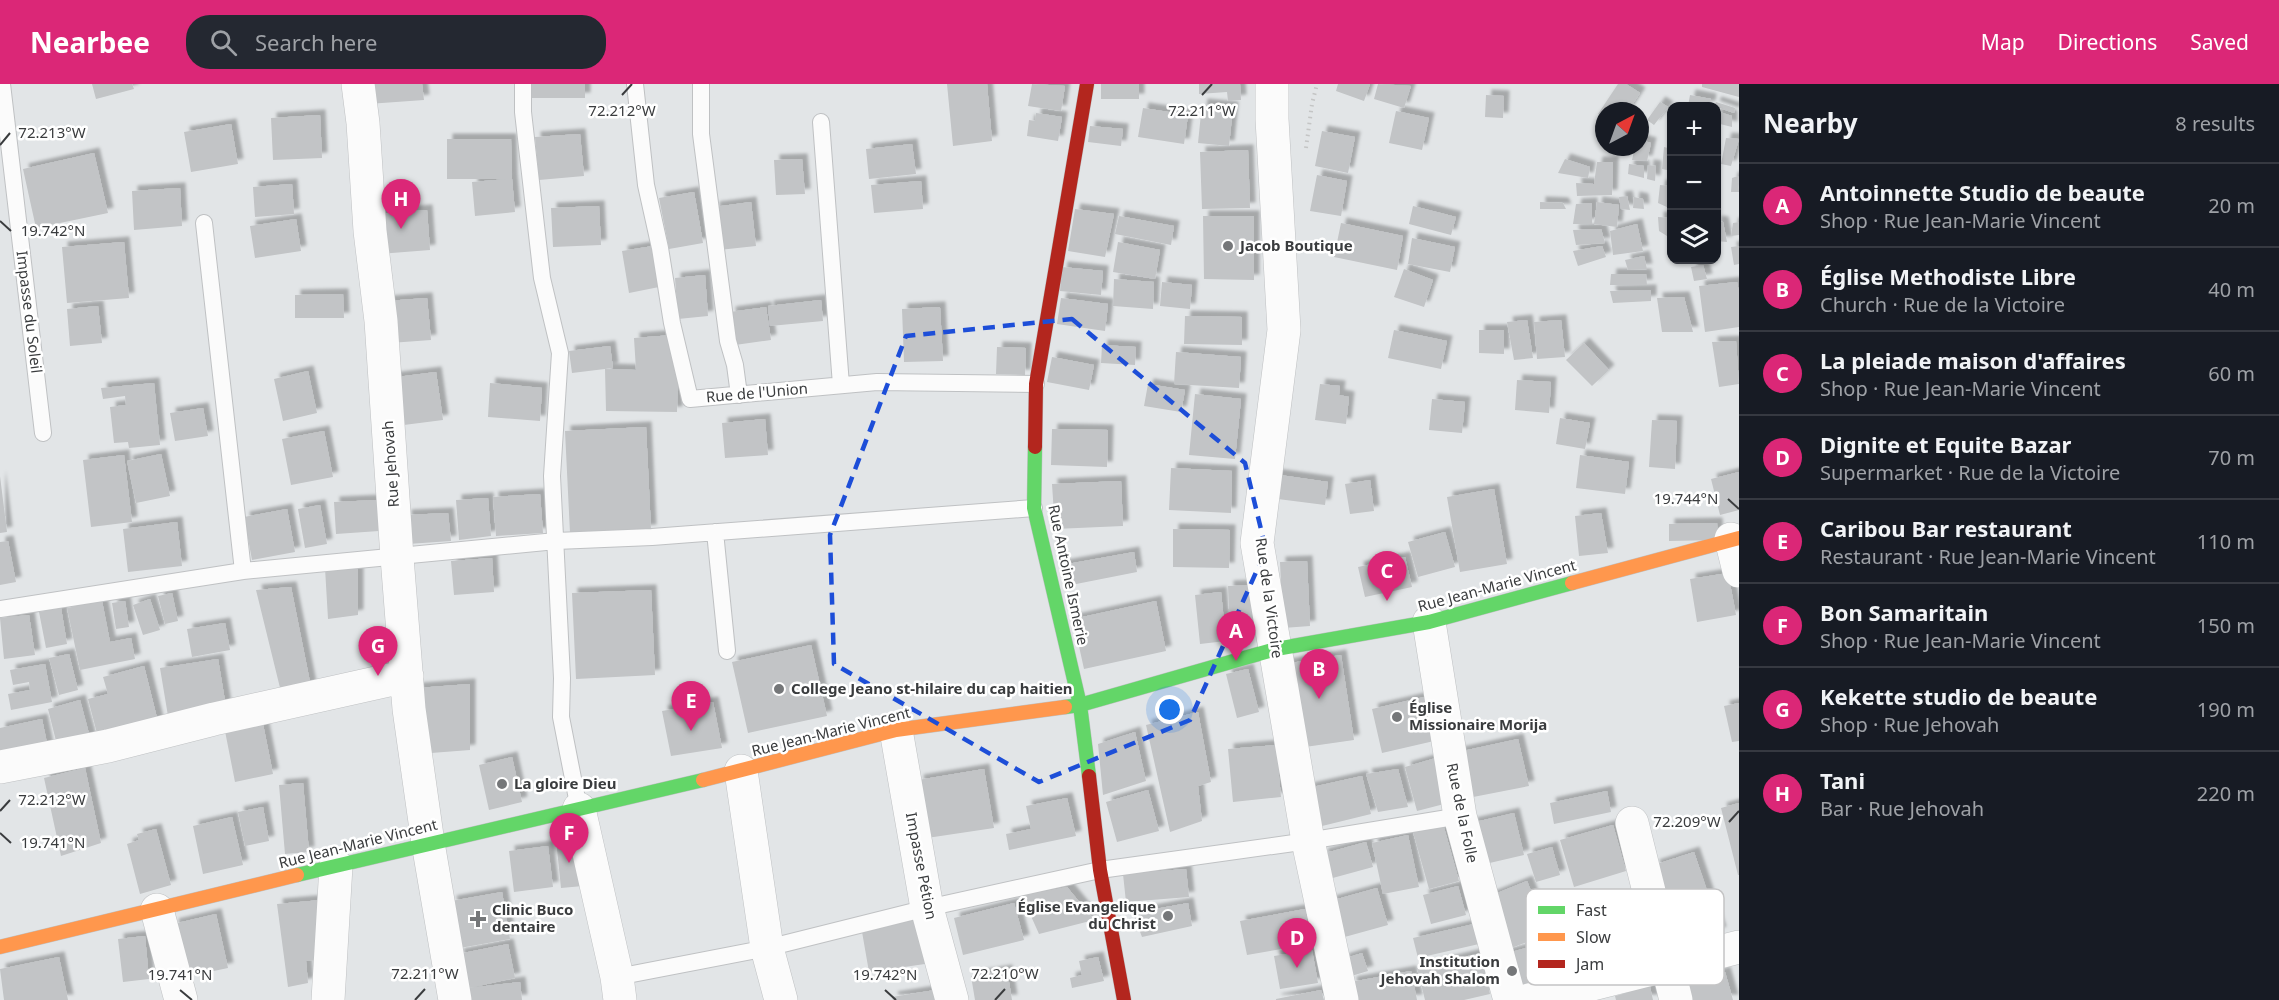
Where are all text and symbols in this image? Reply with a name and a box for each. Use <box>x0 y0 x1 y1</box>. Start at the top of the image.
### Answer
search box <box>186 15 606 69</box>
text: Nearbee <box>30 23 150 61</box>
icon: search <box>207 26 240 59</box>
text: Search here <box>255 27 377 57</box>
text: Map <box>1981 28 2025 56</box>
text: Directions <box>2058 28 2157 56</box>
text: Saved <box>2190 28 2249 56</box>
text: 72.212°W <box>588 100 656 120</box>
text: 72.211°W <box>1168 100 1236 120</box>
north arrow <box>1595 102 1649 156</box>
map controls <box>1667 102 1721 264</box>
button: + <box>1667 102 1721 156</box>
text: Nearby <box>1763 105 1858 141</box>
text: 8 results <box>2175 110 2255 137</box>
text: 72.213°W <box>18 122 86 142</box>
button: − <box>1667 156 1721 210</box>
text: Antoinnette Studio de beaute <box>1820 177 2145 207</box>
pin: H <box>382 180 420 229</box>
text: A <box>1776 192 1789 219</box>
text: 20 m <box>2208 192 2255 219</box>
text: Shop · Rue Jean-Marie Vincent <box>1820 207 2101 234</box>
button: layers <box>1667 210 1721 264</box>
text: 19.742°N <box>21 220 85 240</box>
place label: Jacob Boutique <box>1238 235 1353 255</box>
marker: Jacob Boutique <box>1221 239 1235 253</box>
street label: Impasse du Soleil <box>13 249 47 374</box>
text: Église Methodiste Libre <box>1820 261 2076 291</box>
text: B <box>1776 276 1789 303</box>
text: 40 m <box>2208 276 2255 303</box>
text: Church · Rue de la Victoire <box>1820 291 2065 318</box>
text: La pleiade maison d'affaires <box>1820 345 2126 375</box>
text: C <box>1776 360 1789 387</box>
text: 60 m <box>2208 360 2255 387</box>
text: Shop · Rue Jean-Marie Vincent <box>1820 375 2101 402</box>
street label: Rue de l'Union <box>705 378 809 406</box>
street label: Rue Jehovah <box>377 420 403 508</box>
text: Dignite et Equite Bazar <box>1820 429 2071 459</box>
text: D <box>1775 444 1790 471</box>
text: 70 m <box>2208 444 2255 471</box>
text: Supermarket · Rue de la Victoire <box>1820 459 2120 486</box>
text: 19.744°N <box>1654 488 1718 508</box>
street label: Rue Antoine Ismerie <box>1044 503 1094 647</box>
text: Caribou Bar restaurant <box>1820 513 2072 543</box>
text: E <box>1777 528 1788 555</box>
text: 110 m <box>2197 528 2255 555</box>
street label: Rue de la Victoire <box>1252 536 1288 659</box>
text: Restaurant · Rue Jean-Marie Vincent <box>1820 543 2156 570</box>
pin: C <box>1368 552 1406 601</box>
street label: Rue Jean-Marie Vincent <box>1415 554 1579 616</box>
text: Bon Samaritain <box>1820 597 1988 627</box>
pin: A <box>1216 612 1256 661</box>
text: F <box>1777 612 1788 639</box>
text: 150 m <box>2197 612 2255 639</box>
pin: G <box>358 626 398 676</box>
text: Shop · Rue Jean-Marie Vincent <box>1820 627 2101 654</box>
pin: B <box>1300 650 1338 699</box>
place label: College Jeano st-hilaire du cap haitien <box>791 678 1073 698</box>
text: Kekette studio de beaute <box>1820 681 2097 711</box>
pin: E <box>672 682 710 731</box>
marker: College Jeano st-hilaire du cap haitien <box>772 682 786 696</box>
your location <box>1155 695 1184 724</box>
text: G <box>1775 696 1790 723</box>
text: 190 m <box>2197 696 2255 723</box>
place label: Église Missionaire Morija <box>1409 697 1547 734</box>
street label: Rue Jean-Marie Vincent <box>749 701 913 760</box>
marker: Église Missionaire Morija <box>1390 710 1404 724</box>
text: Shop · Rue Jehovah <box>1820 711 1999 738</box>
street label: Rue de la Folle <box>1443 761 1483 865</box>
text: Tani <box>1820 765 1865 795</box>
place label: La gloire Dieu <box>514 773 617 793</box>
marker: La gloire Dieu <box>495 777 509 791</box>
text: H <box>1775 780 1790 807</box>
text: 220 m <box>2197 780 2255 807</box>
text: 72.212°W <box>18 789 86 809</box>
text: Bar · Rue Jehovah <box>1820 795 1984 822</box>
street label: Impasse Pétion <box>902 811 942 921</box>
text: 72.209°W <box>1653 811 1721 831</box>
street label: Rue Jean-Marie Vincent <box>276 813 440 872</box>
pin: F <box>550 814 588 863</box>
text: 19.741°N <box>21 832 85 852</box>
legend <box>1526 889 1724 985</box>
place label: Église Evangelique du Christ <box>1018 896 1156 933</box>
place label: Clinic Buco dentaire <box>492 899 573 936</box>
text: Fast <box>1576 899 1607 921</box>
marker: Église Evangelique du Christ <box>1161 909 1175 923</box>
marker: Clinic Buco dentaire <box>469 910 487 928</box>
pin: D <box>1278 918 1316 968</box>
text: Slow <box>1576 926 1611 948</box>
place label: Institution Jehovah Shalom <box>1379 951 1500 988</box>
text: Jam <box>1574 953 1604 975</box>
text: 72.211°W <box>391 963 459 983</box>
text: 72.210°W <box>971 963 1039 983</box>
text: 19.741°N <box>148 964 212 984</box>
text: 19.742°N <box>853 964 917 984</box>
marker: Institution Jehovah Shalom <box>1505 964 1519 978</box>

